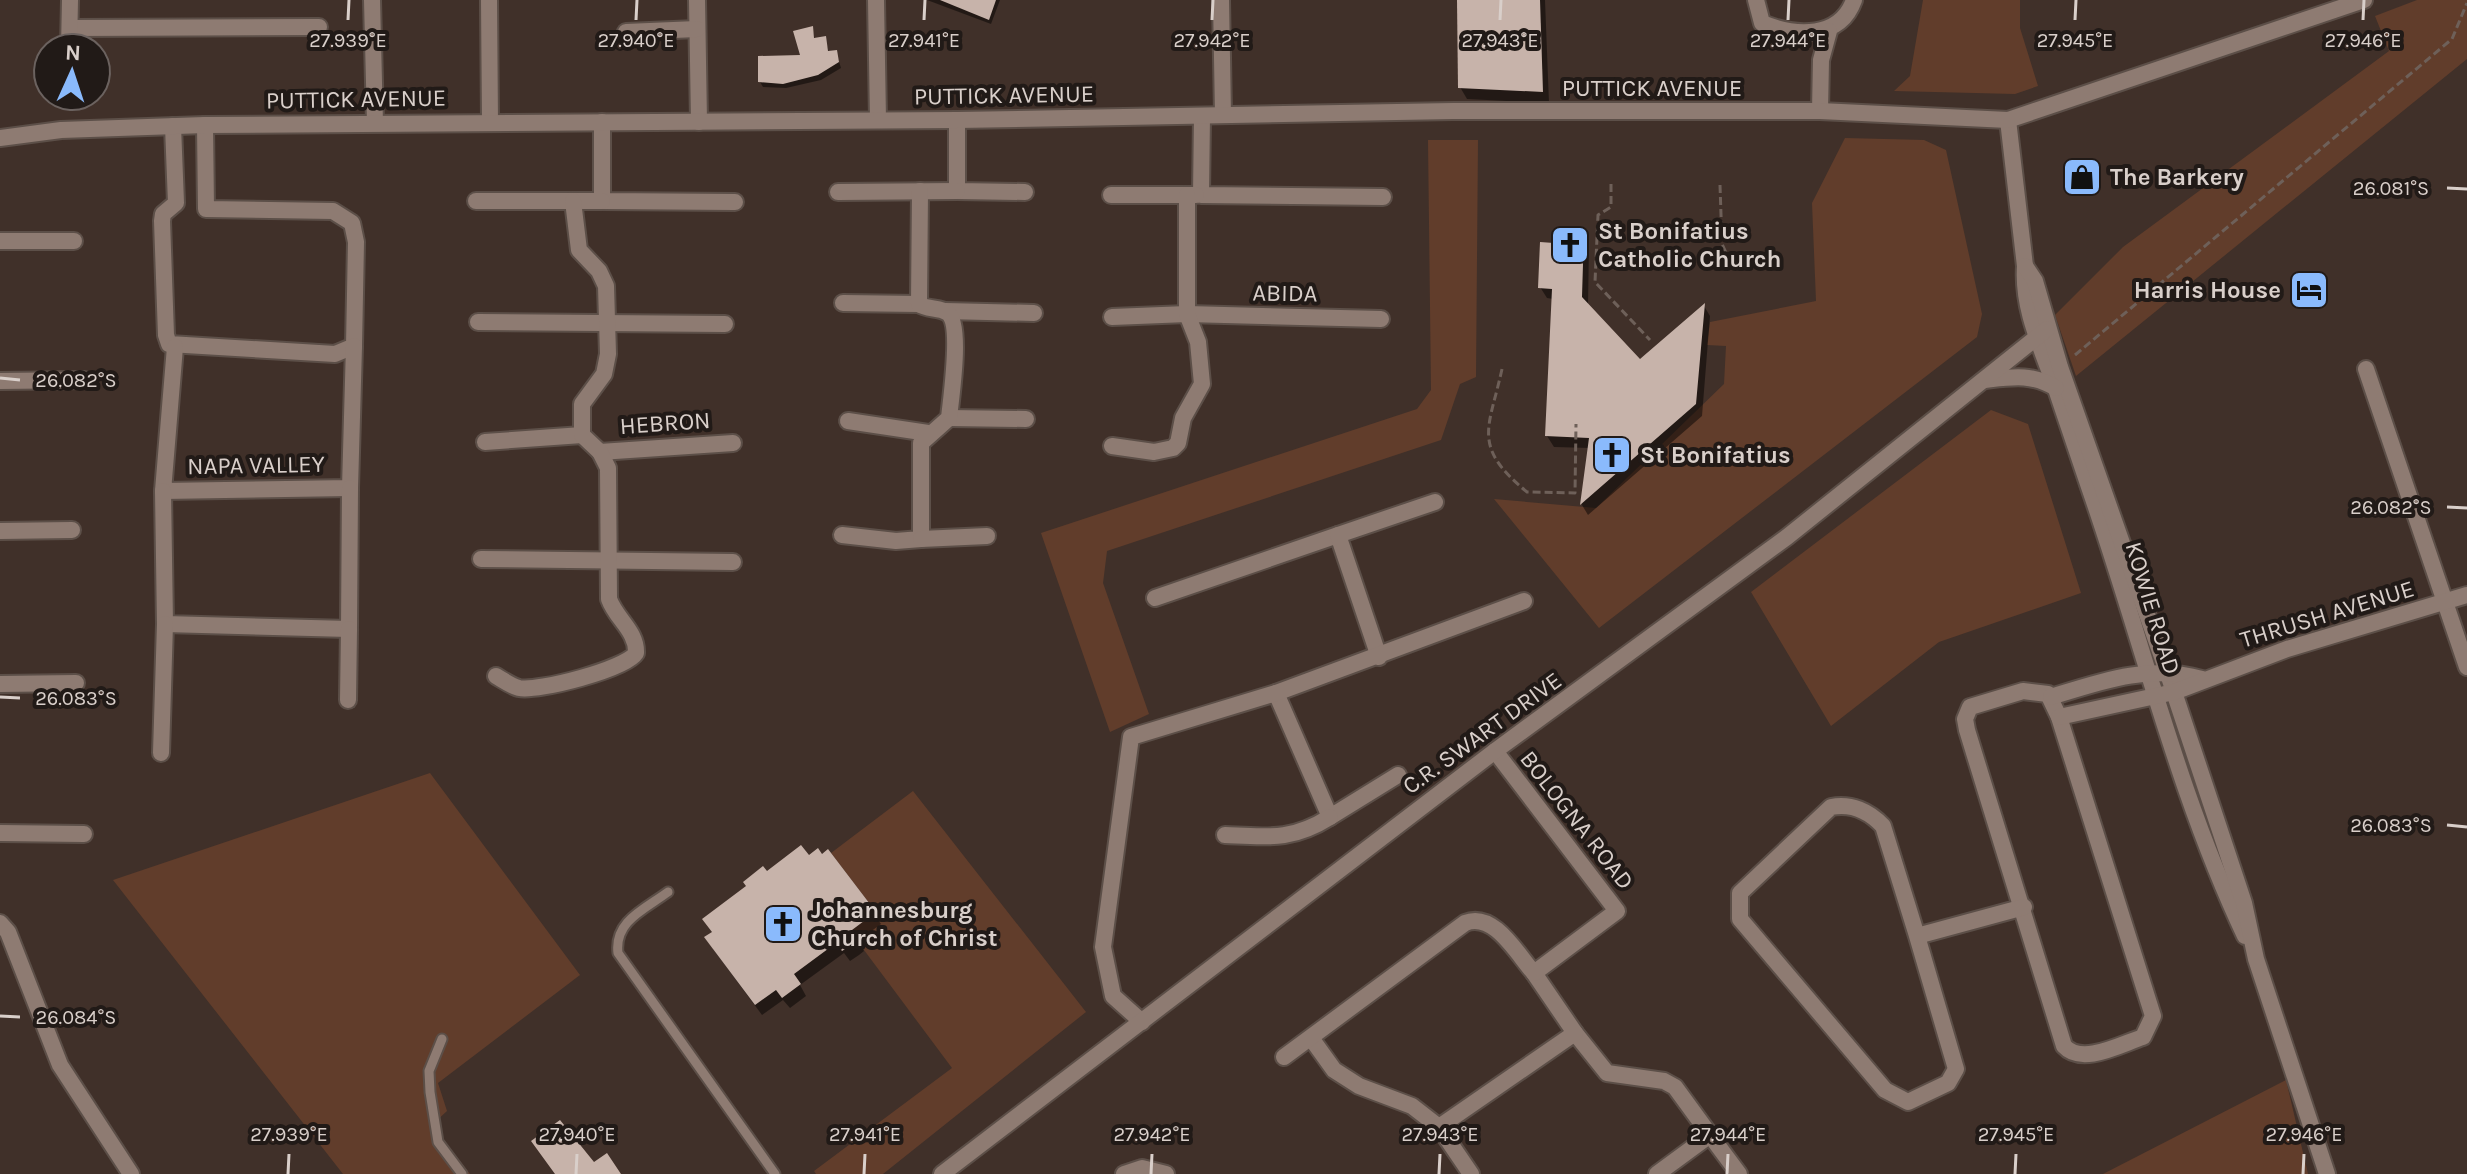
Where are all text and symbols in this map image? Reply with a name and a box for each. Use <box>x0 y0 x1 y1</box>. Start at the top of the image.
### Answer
text: 27.939°E <box>309 29 387 52</box>
text: 27.940°E <box>597 29 675 52</box>
text: 27.941°E <box>888 29 960 52</box>
text: 27.942°E <box>1174 29 1250 52</box>
text: 27.943°E <box>1461 29 1539 52</box>
text: 27.944°E <box>1750 29 1826 52</box>
text: 27.945°E <box>2037 29 2113 52</box>
text: 27.946°E <box>2325 29 2401 52</box>
north arrow <box>32 32 112 112</box>
text: N <box>64 40 82 66</box>
street label: PUTTICK AVENUE <box>1562 74 1742 102</box>
street label: PUTTICK AVENUE <box>914 79 1094 111</box>
street label: PUTTICK AVENUE <box>266 83 446 115</box>
shop icon: The Barkery <box>2061 156 2103 198</box>
place label: The Barkery <box>2110 163 2244 191</box>
text: 26.081°S <box>2353 177 2429 200</box>
place label: St Bonifatius Catholic Church <box>1598 217 1782 273</box>
church icon: St Bonifatius Catholic Church <box>1549 224 1591 266</box>
hotel icon: Harris House <box>2288 269 2330 311</box>
place label: Harris House <box>2134 276 2281 304</box>
street label: ABIDA <box>1252 278 1318 308</box>
text: 26.082°S <box>35 369 117 392</box>
street label: HEBRON <box>619 406 711 440</box>
church icon: St Bonifatius <box>1591 434 1633 476</box>
place label: St Bonifatius <box>1640 441 1791 469</box>
street label: NAPA VALLEY <box>187 450 325 480</box>
text: 26.082°S <box>2350 496 2432 519</box>
street label: KOWIE ROAD <box>2120 538 2186 678</box>
street label: THRUSH AVENUE <box>2237 574 2417 654</box>
street label: C.R. SWART DRIVE <box>1397 666 1567 800</box>
text: 26.083°S <box>35 687 117 710</box>
street label: BOLOGNA ROAD <box>1514 745 1640 895</box>
text: 26.083°S <box>2350 814 2432 837</box>
place label: Johannesburg Church of Christ <box>811 896 997 952</box>
church icon: Johannesburg Church of Christ <box>762 903 804 945</box>
text: 26.084°S <box>36 1006 116 1029</box>
text: 27.939°E <box>250 1123 328 1146</box>
text: 27.940°E <box>538 1123 616 1146</box>
text: 27.941°E <box>829 1123 901 1146</box>
text: 27.942°E <box>1114 1123 1190 1146</box>
text: 27.943°E <box>1401 1123 1479 1146</box>
text: 27.944°E <box>1690 1123 1766 1146</box>
text: 27.945°E <box>1978 1123 2054 1146</box>
text: 27.946°E <box>2266 1123 2342 1146</box>

